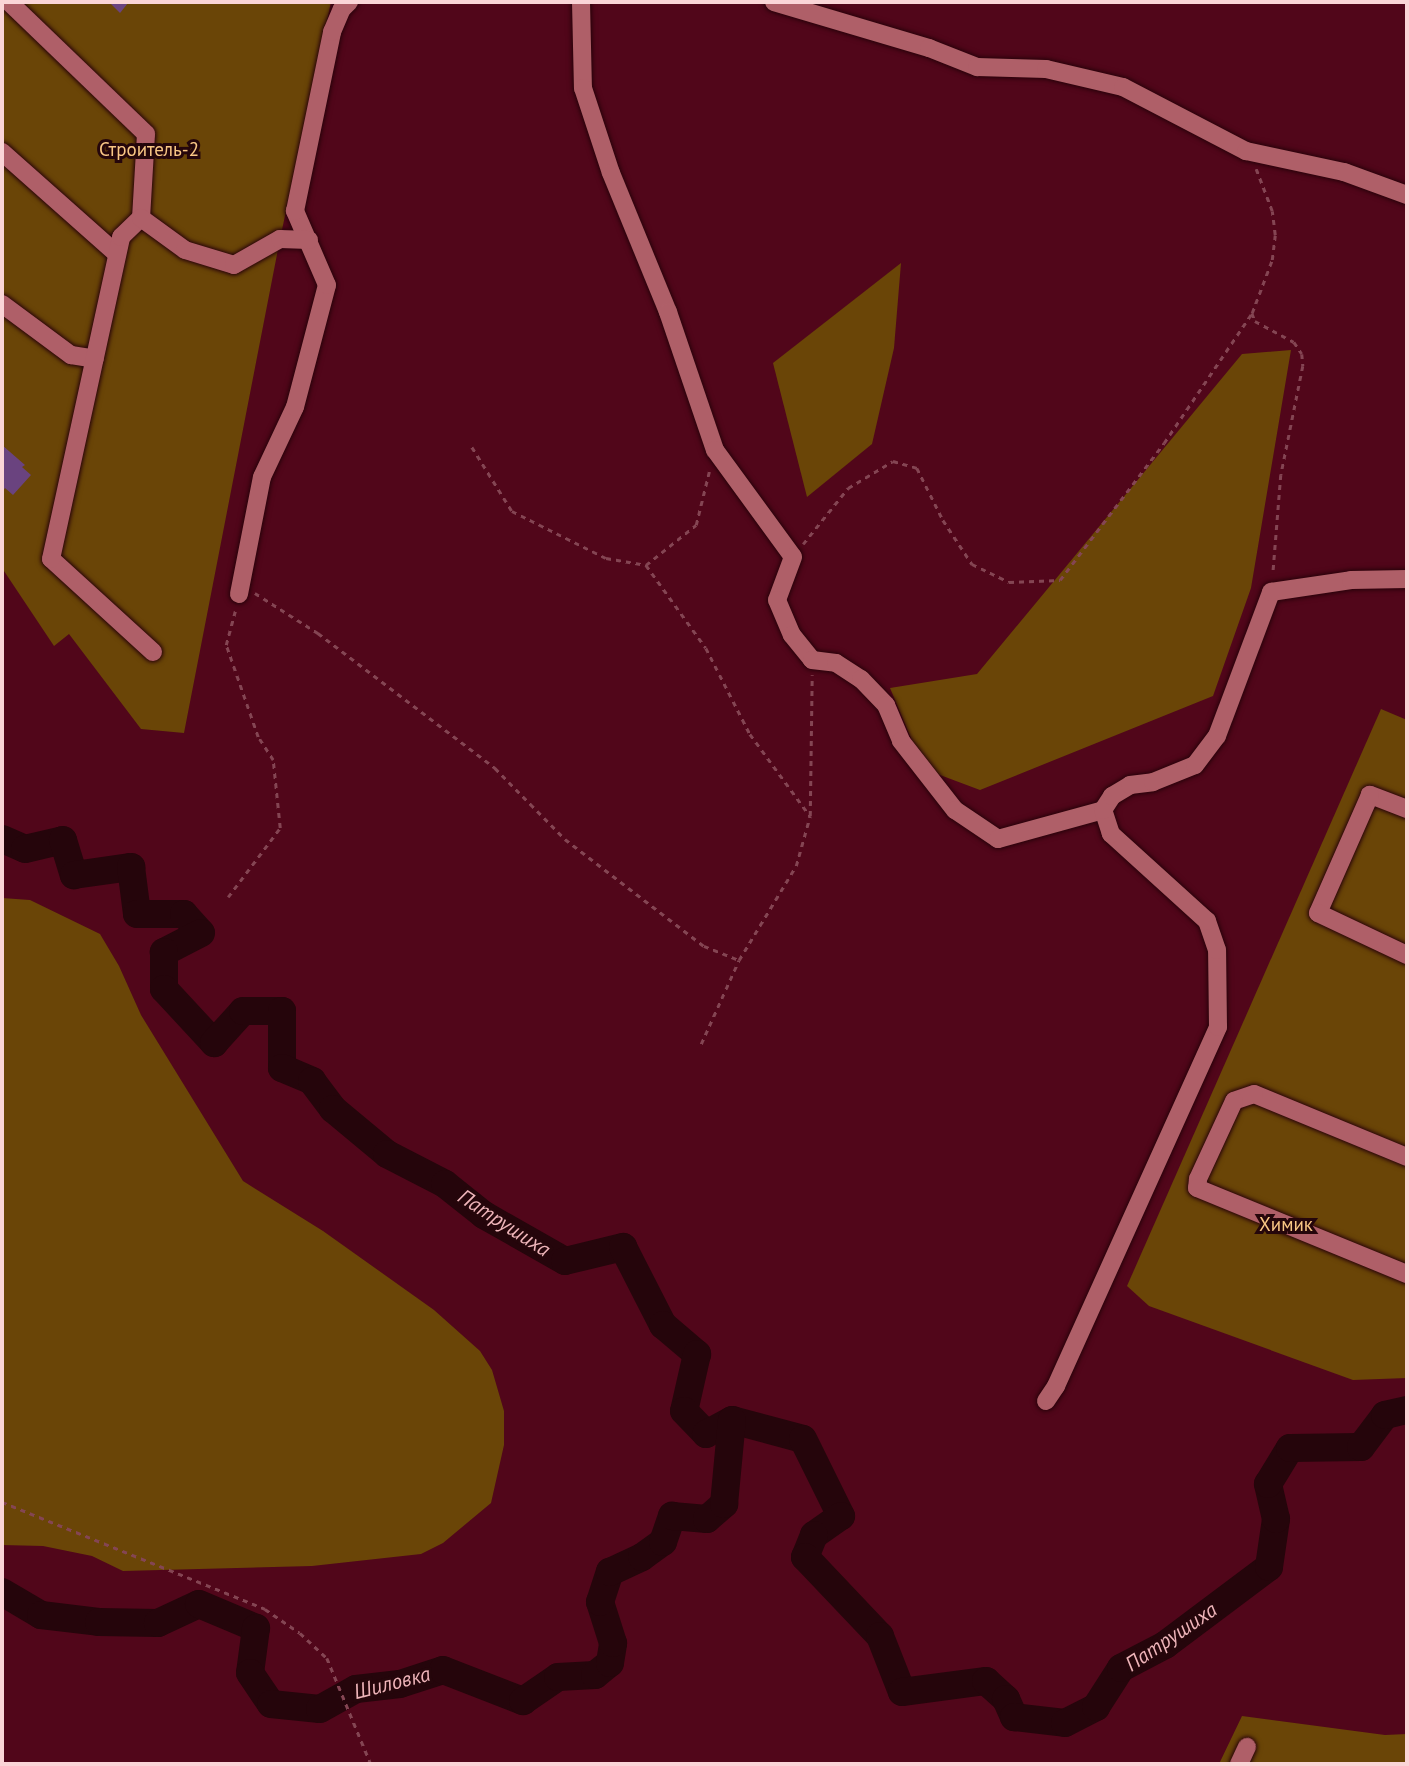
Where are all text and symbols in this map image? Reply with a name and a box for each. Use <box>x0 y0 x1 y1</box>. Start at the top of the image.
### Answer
park label: Строитель-2 <box>99 139 199 161</box>
water label: Патрушиха <box>453 1184 555 1262</box>
park label: Химик <box>1259 1214 1313 1236</box>
water label: Патрушиха <box>1120 1597 1222 1677</box>
water label: Шиловка <box>351 1661 433 1705</box>

